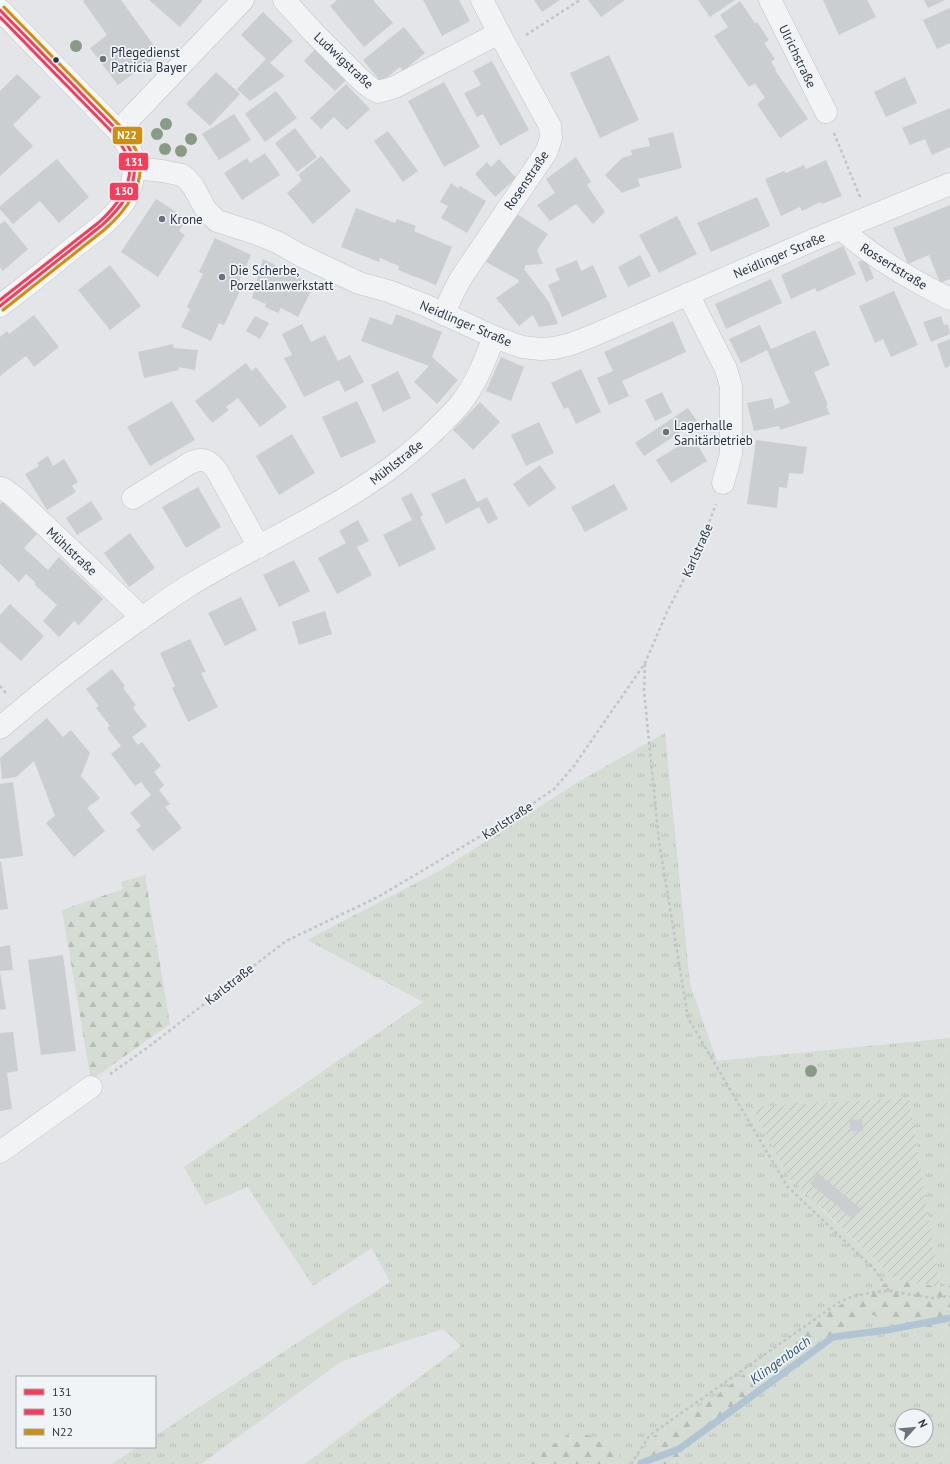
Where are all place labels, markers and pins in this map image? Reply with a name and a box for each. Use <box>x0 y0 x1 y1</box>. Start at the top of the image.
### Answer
place label: Pflegedienst Patricia Bayer <box>111 44 187 76</box>
marker: Pflegedienst Patricia Bayer <box>98 54 108 64</box>
unlabelled marker <box>51 55 61 65</box>
place label: Krone <box>170 211 203 228</box>
marker: Krone <box>157 214 167 224</box>
place label: Die Scherbe, Porzellanwerkstatt <box>230 262 334 294</box>
marker: Die Scherbe, Porzellanwerkstatt <box>217 272 227 282</box>
place label: Lagerhalle Sanitärbetrieb <box>674 417 753 449</box>
marker: Lagerhalle Sanitärbetrieb <box>661 427 671 437</box>

